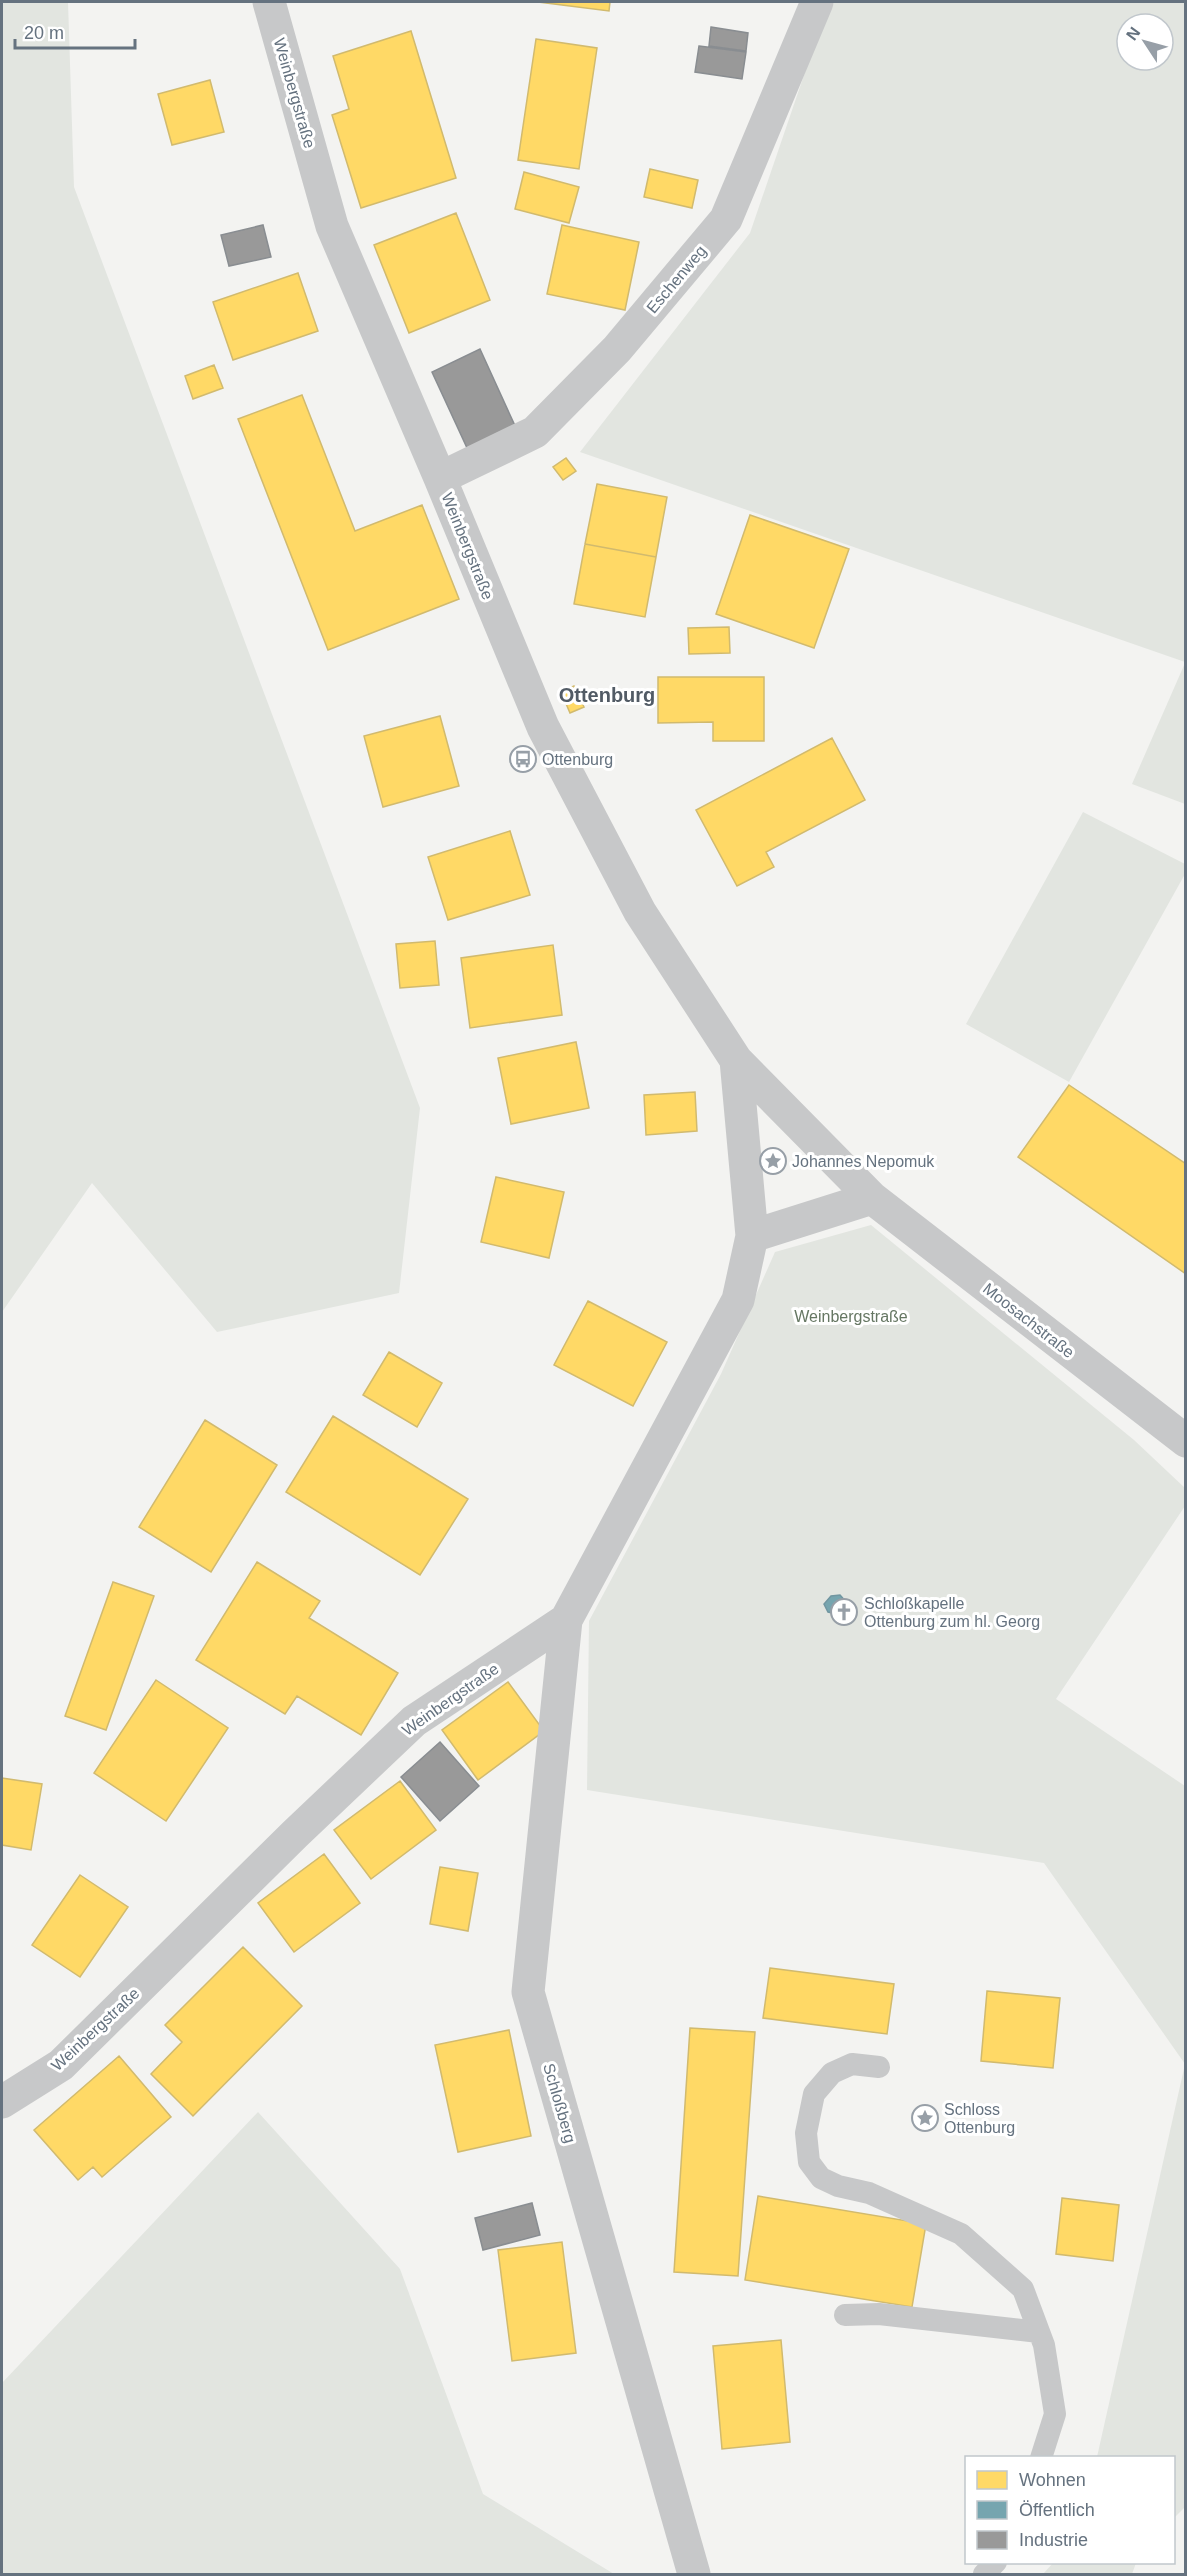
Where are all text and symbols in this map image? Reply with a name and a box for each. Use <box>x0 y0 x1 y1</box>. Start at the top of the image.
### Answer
scale bar <box>15 12 135 50</box>
north arrow <box>1115 12 1175 72</box>
text: 20 m <box>24 23 64 43</box>
text: N <box>1123 24 1144 43</box>
street label: Weinbergstraße <box>271 36 318 150</box>
street label: Eschenweg <box>643 242 709 316</box>
street label: Weinbergstraße <box>438 490 497 602</box>
district label: Ottenburg <box>559 684 655 706</box>
bus stop icon: Ottenburg <box>508 744 538 774</box>
place label: Ottenburg <box>542 751 613 768</box>
place icon: Johannes Nepomuk <box>758 1146 788 1176</box>
place label: Johannes Nepomuk <box>792 1153 935 1170</box>
street label: Moosachstraße <box>980 1280 1077 1361</box>
park label: Weinbergstraße <box>794 1308 908 1325</box>
place label: Schloßkapelle Ottenburg zum hl. Georg <box>864 1595 1040 1630</box>
church icon: Schloßkapelle Ottenburg zum hl. Georg <box>829 1597 859 1627</box>
street label: Weinbergstraße <box>399 1660 502 1739</box>
street label: Weinbergstraße <box>48 1984 143 2074</box>
street label: Schloßberg <box>540 2061 579 2145</box>
place label: Schloss Ottenburg <box>944 2101 1015 2136</box>
place icon: Schloss Ottenburg <box>910 2103 940 2133</box>
legend <box>965 2456 1175 2564</box>
text: Wohnen <box>1019 2470 1086 2490</box>
text: Öffentlich <box>1019 2500 1095 2520</box>
text: Industrie <box>1019 2530 1088 2550</box>

